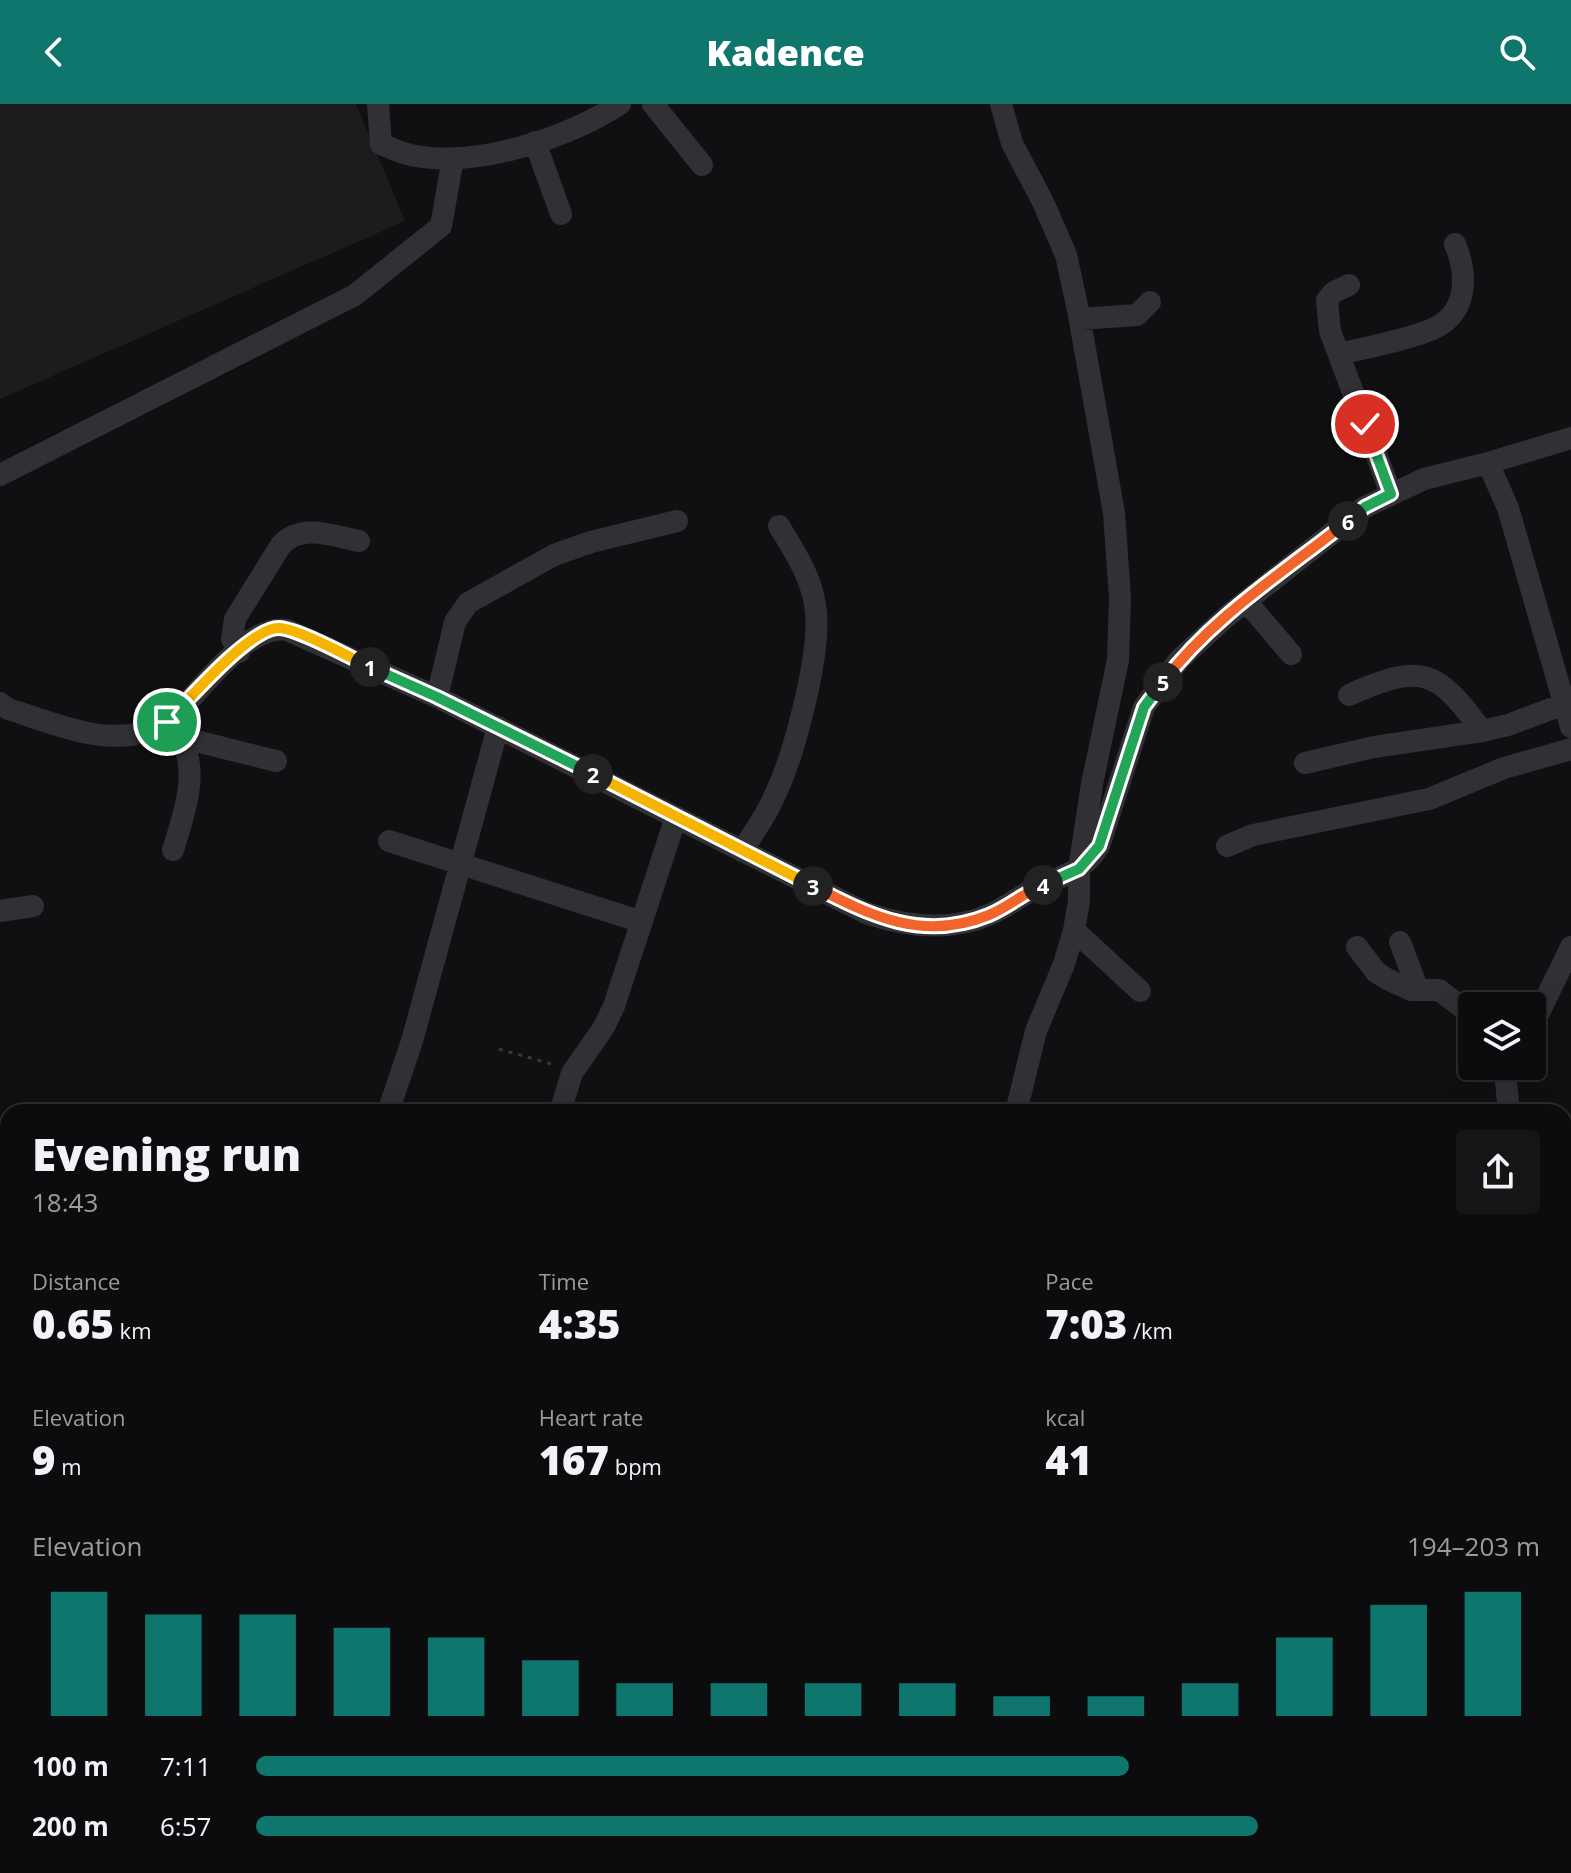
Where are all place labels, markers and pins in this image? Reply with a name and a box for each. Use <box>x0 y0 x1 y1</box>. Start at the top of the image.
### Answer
pin <box>1331 390 1399 458</box>
pin: 6 <box>1328 501 1368 541</box>
pin: 1 <box>350 647 390 687</box>
pin: 5 <box>1143 662 1183 702</box>
pin <box>133 688 201 756</box>
pin: 2 <box>573 754 613 794</box>
pin: 4 <box>1023 865 1063 905</box>
pin: 3 <box>793 866 833 906</box>

